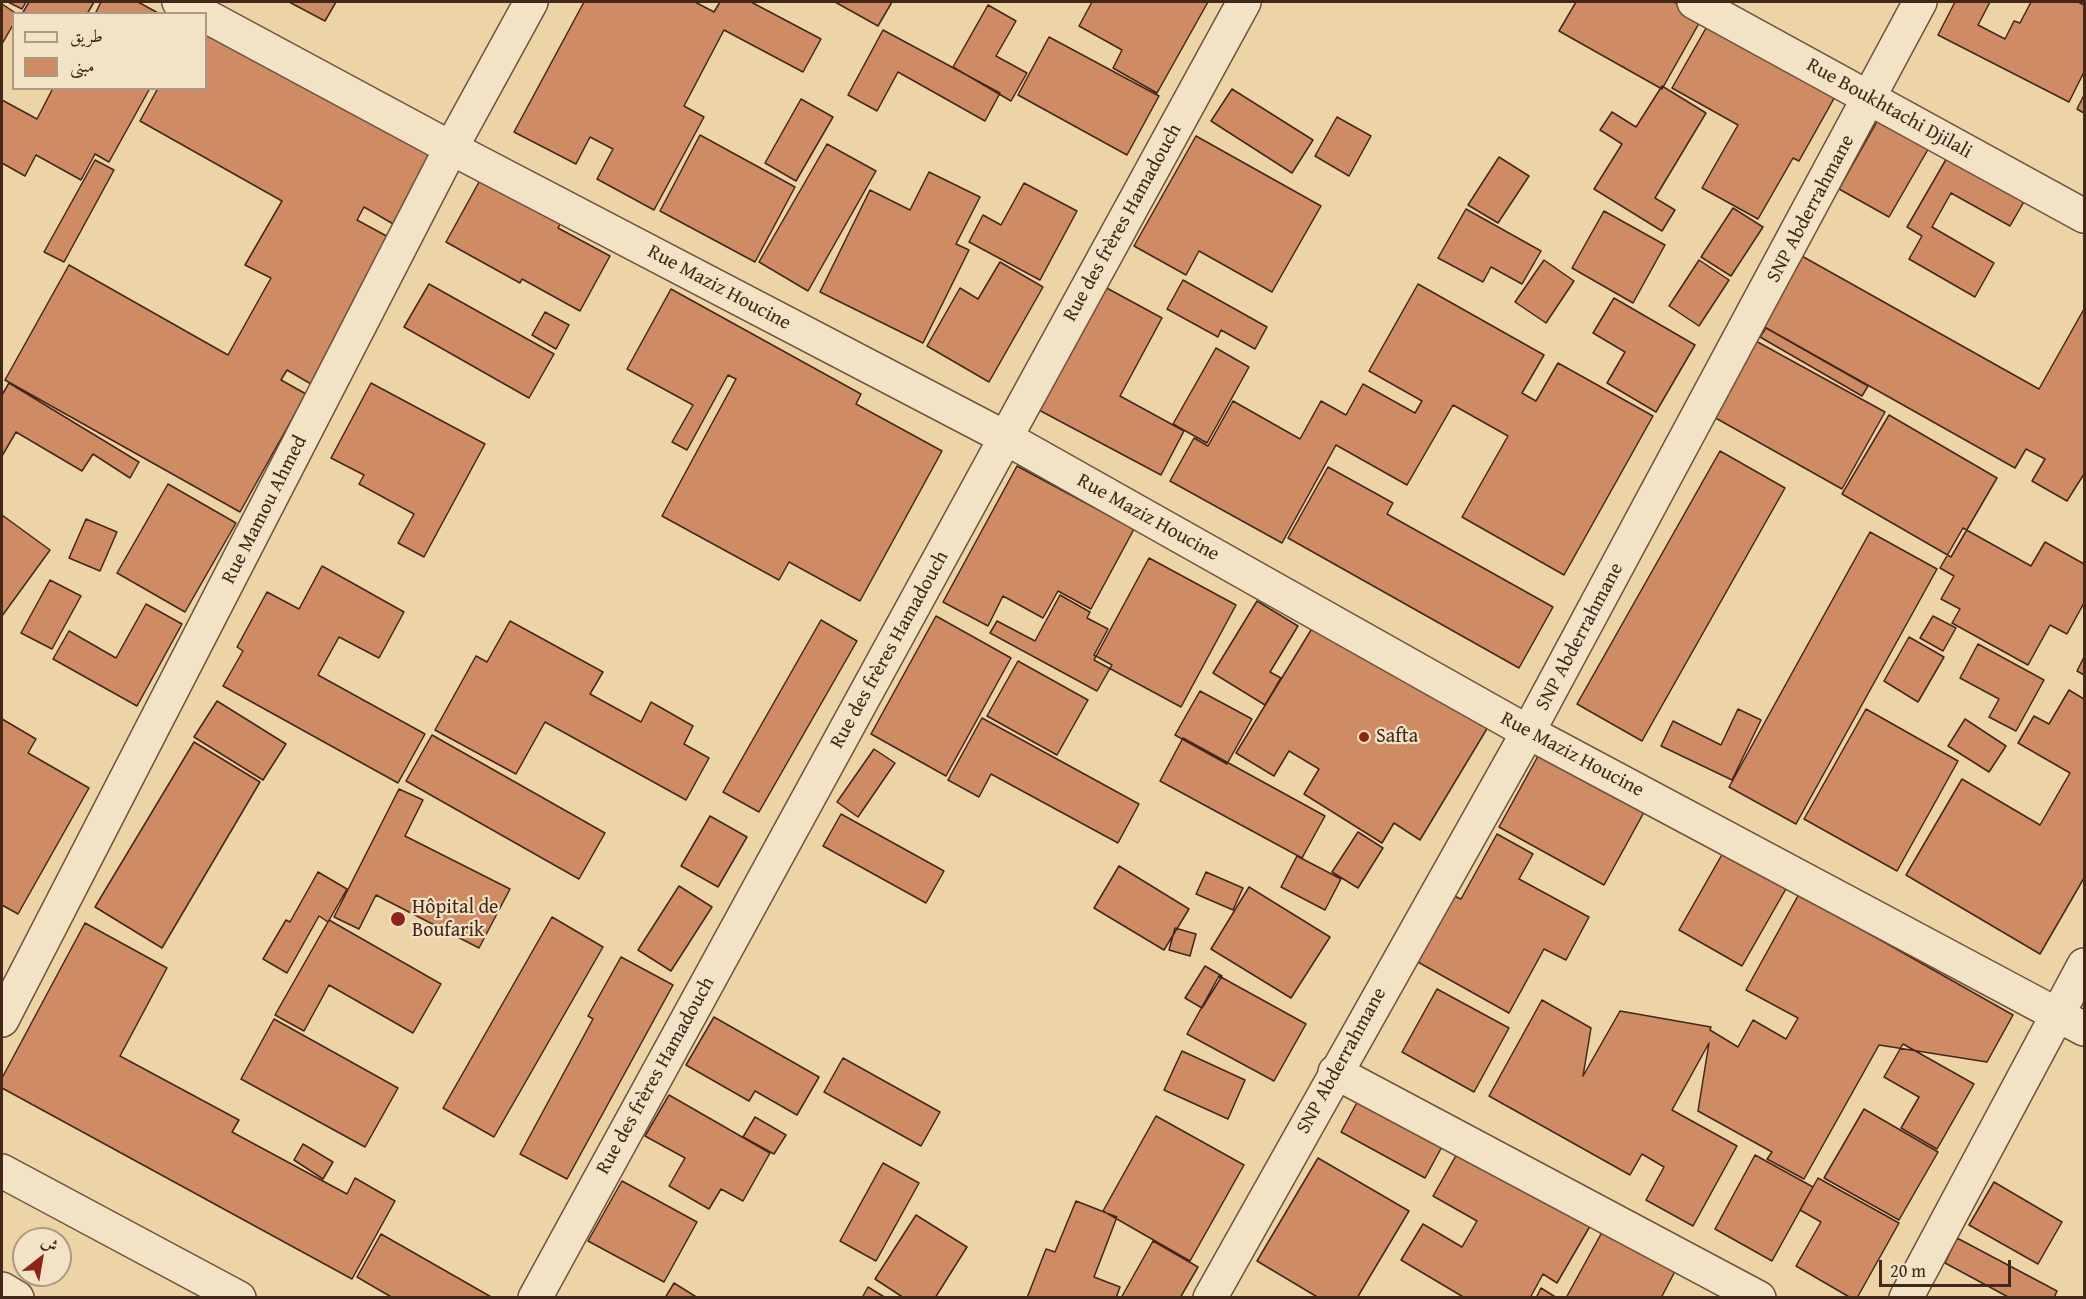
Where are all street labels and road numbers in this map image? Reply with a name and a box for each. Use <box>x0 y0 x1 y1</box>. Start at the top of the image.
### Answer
street label: Rue Boukhtachi Djilali <box>1802 54 1976 164</box>
street label: Rue des frères Hamadouch <box>1059 120 1187 326</box>
street label: SNP Abderrahmane <box>1762 131 1860 287</box>
street label: Rue Maziz Houcine <box>643 240 795 336</box>
street label: Rue Mamou Ahmed <box>217 432 313 588</box>
street label: Rue Maziz Houcine <box>1073 469 1223 567</box>
street label: Rue des frères Hamadouch <box>826 547 954 753</box>
street label: SNP Abderrahmane <box>1531 559 1629 715</box>
street label: Rue Maziz Houcine <box>1496 707 1648 803</box>
street label: Rue des frères Hamadouch <box>592 973 720 1179</box>
street label: SNP Abderrahmane <box>1292 984 1392 1138</box>

